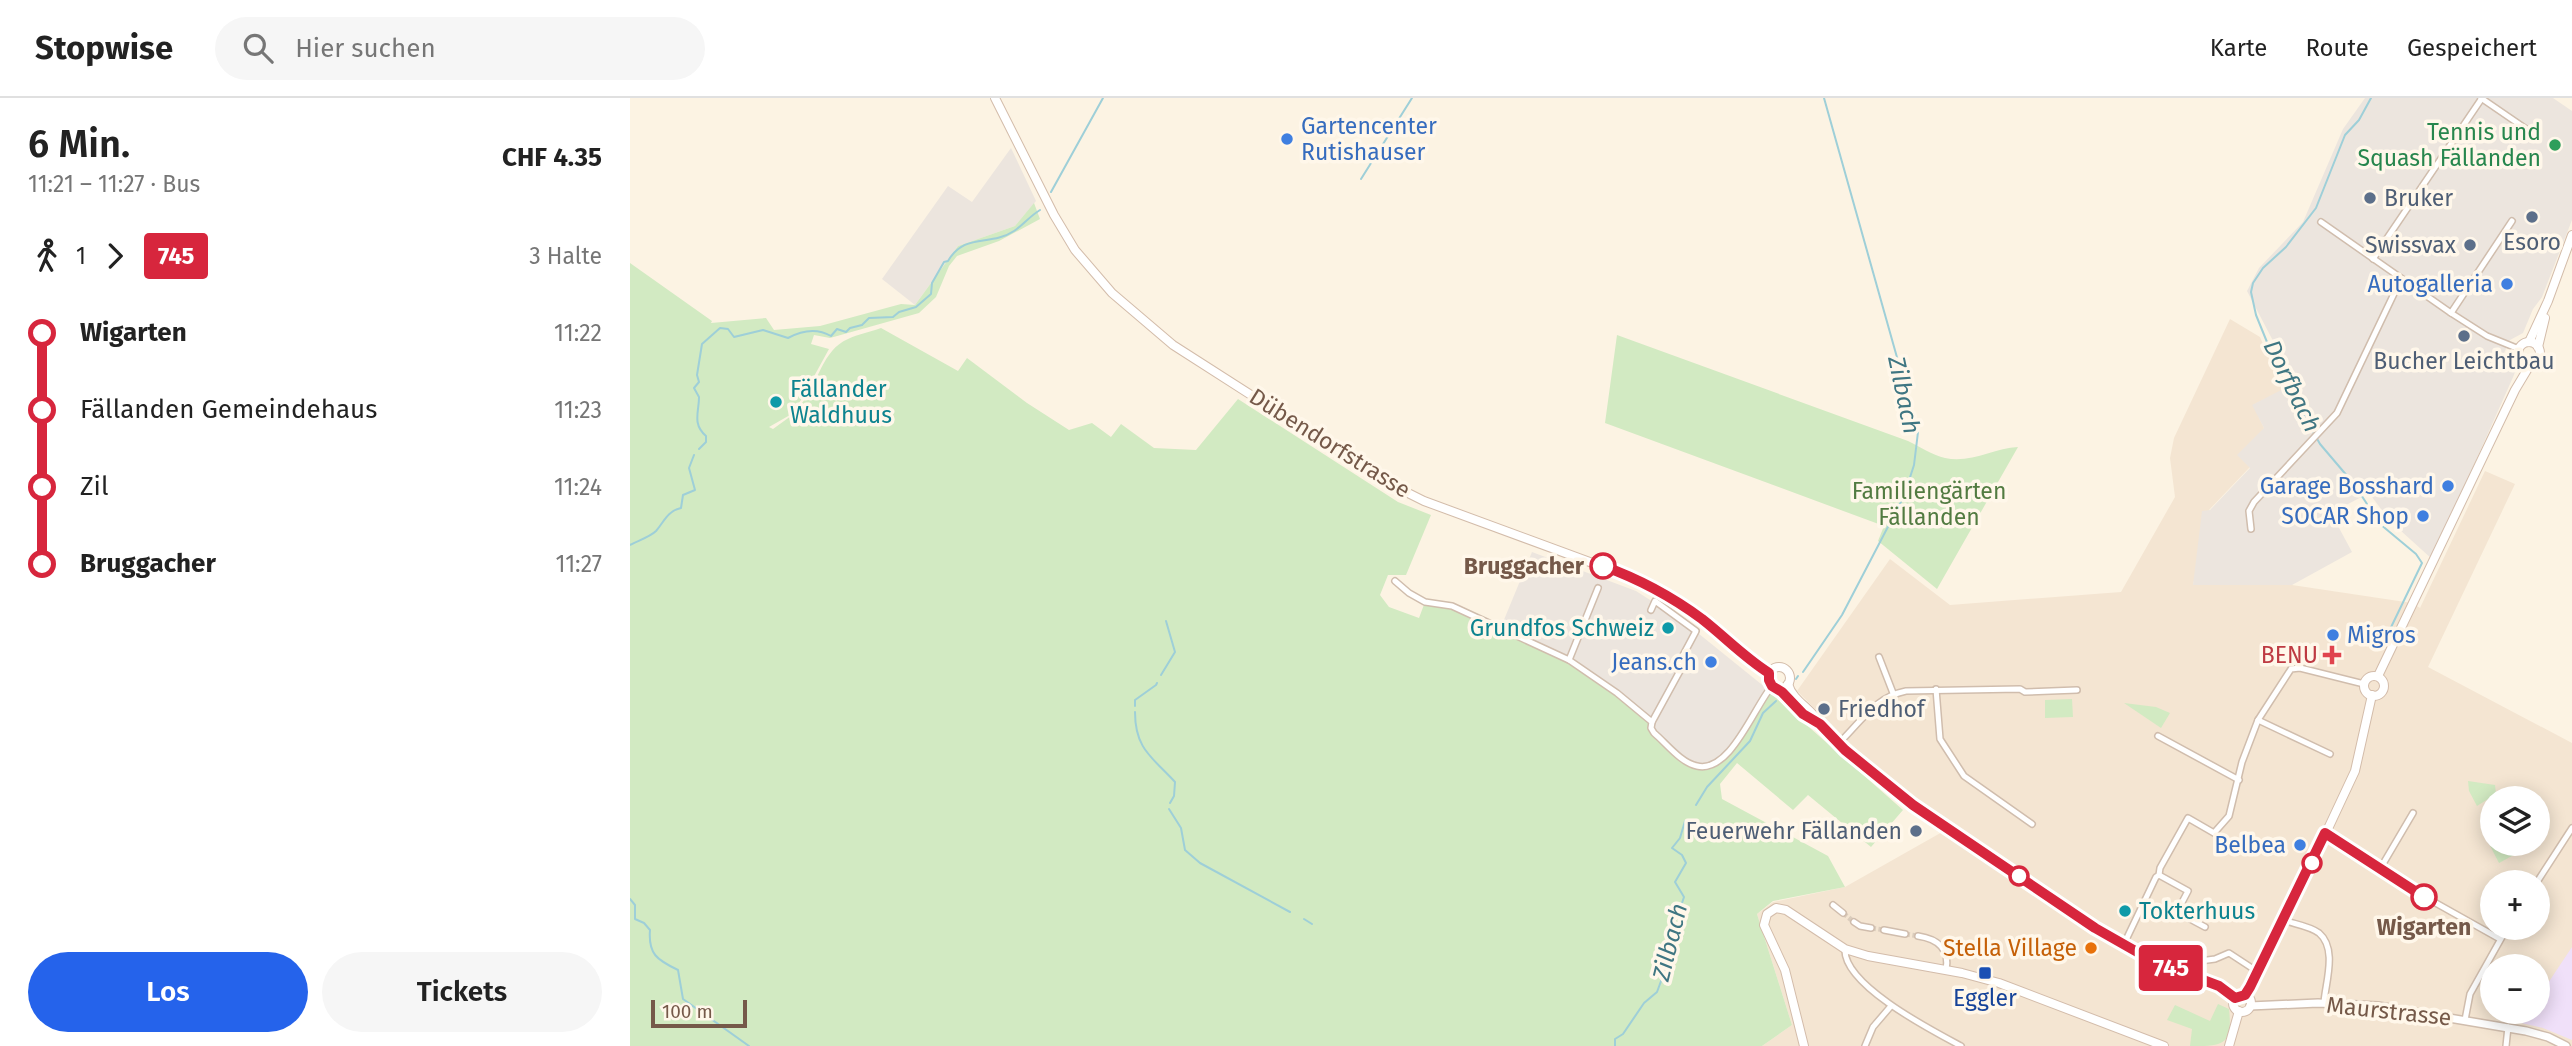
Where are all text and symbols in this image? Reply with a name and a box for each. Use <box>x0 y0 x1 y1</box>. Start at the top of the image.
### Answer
search box <box>215 17 705 80</box>
text: Stopwise <box>35 28 173 68</box>
icon: search <box>239 29 277 67</box>
text: Hier suchen <box>295 33 436 64</box>
text: Karte <box>2210 34 2267 62</box>
text: Route <box>2305 34 2369 62</box>
text: Gespeichert <box>2407 34 2537 62</box>
place label: Gartencenter Rutishauser <box>1301 112 1437 166</box>
place label: Tennis und Squash Fällanden <box>2357 118 2541 172</box>
text: 6 Min. <box>28 121 130 167</box>
marker: Gartencenter Rutishauser <box>1279 131 1295 147</box>
marker: Tennis und Squash Fällanden <box>2547 137 2563 153</box>
text: CHF 4.35 <box>502 142 602 173</box>
text: 11:21 – 11:27 · Bus <box>28 170 200 198</box>
place label: Bruker <box>2384 184 2453 212</box>
marker: Bruker <box>2362 190 2378 206</box>
marker: Esoro <box>2524 209 2540 225</box>
place label: Esoro <box>2503 228 2561 256</box>
place label: Swissvax <box>2365 231 2457 259</box>
icon: walk <box>28 237 66 275</box>
icon: forward <box>96 237 134 275</box>
marker: Swissvax <box>2462 237 2478 253</box>
text: 1 <box>76 242 86 270</box>
text: 745 <box>158 242 194 270</box>
text: 3 Halte <box>529 242 602 270</box>
place label: Autogalleria <box>2367 270 2493 298</box>
marker: Autogalleria <box>2499 276 2515 292</box>
text: Wigarten <box>80 317 187 348</box>
text: 11:22 <box>554 319 602 347</box>
marker: Bucher Leichtbau <box>2456 328 2472 344</box>
water label: Dorfbach <box>2258 335 2326 437</box>
place label: Bucher Leichtbau <box>2373 347 2555 375</box>
water label: Zilbach <box>1882 353 1926 436</box>
place label: Fällander Waldhuus <box>790 375 892 429</box>
street label: Dübendorfstrasse <box>1244 382 1416 504</box>
text: Fällanden Gemeindehaus <box>80 394 377 425</box>
marker: Fällander Waldhuus <box>768 394 784 410</box>
text: 11:23 <box>554 396 602 424</box>
text: Zil <box>80 471 109 502</box>
place label: Garage Bosshard <box>2260 472 2434 500</box>
text: 11:24 <box>554 473 602 501</box>
park label: Familiengärten Fällanden <box>1852 477 2006 531</box>
marker: Garage Bosshard <box>2440 478 2456 494</box>
place label: SOCAR Shop <box>2281 502 2409 530</box>
marker: SOCAR Shop <box>2415 508 2431 524</box>
text: Bruggacher <box>80 548 216 579</box>
text: 11:27 <box>556 550 602 578</box>
place label: Bruggacher <box>1464 552 1585 580</box>
marker: Bruggacher <box>1590 553 1616 579</box>
place label: Grundfos Schweiz <box>1470 614 1654 642</box>
marker: Grundfos Schweiz <box>1660 620 1676 636</box>
place label: Migros <box>2347 621 2416 649</box>
marker: Migros <box>2325 627 2341 643</box>
place label: BENU <box>2261 641 2318 669</box>
marker: BENU <box>2324 647 2340 663</box>
place label: Jeans.ch <box>1611 648 1697 676</box>
marker: Jeans.ch <box>1703 654 1719 670</box>
place label: Friedhof <box>1838 695 1927 723</box>
marker: Friedhof <box>1816 701 1832 717</box>
map controls <box>2480 786 2550 1024</box>
button: layers <box>2480 786 2550 856</box>
place label: Feuerwehr Fällanden <box>1685 817 1902 845</box>
marker: Feuerwehr Fällanden <box>1908 823 1924 839</box>
place label: Belbea <box>2214 831 2286 859</box>
marker: Belbea <box>2292 837 2308 853</box>
unlabelled marker <box>2302 853 2322 873</box>
unlabelled marker <box>2009 866 2029 886</box>
button: + <box>2480 870 2550 940</box>
marker: Wigarten <box>2411 884 2437 910</box>
place label: Tokterhuus <box>2139 897 2255 925</box>
water label: Zilbach <box>1647 900 1693 985</box>
marker: Tokterhuus <box>2117 903 2133 919</box>
place label: Wigarten <box>2377 913 2471 941</box>
place label: Stella Village <box>1943 934 2077 962</box>
marker: Stella Village <box>2083 940 2099 956</box>
line badge: 745 <box>2131 945 2211 991</box>
button: Los <box>28 952 308 1032</box>
button: Tickets <box>322 952 602 1032</box>
text: 745 <box>2153 954 2189 982</box>
button: − <box>2480 954 2550 1024</box>
marker: Eggler <box>1977 965 1993 981</box>
place label: Eggler <box>1953 984 2017 1012</box>
street label: Maurstrasse <box>2325 991 2453 1031</box>
scale bar <box>651 997 747 1029</box>
text: 100 m <box>662 1000 713 1023</box>

